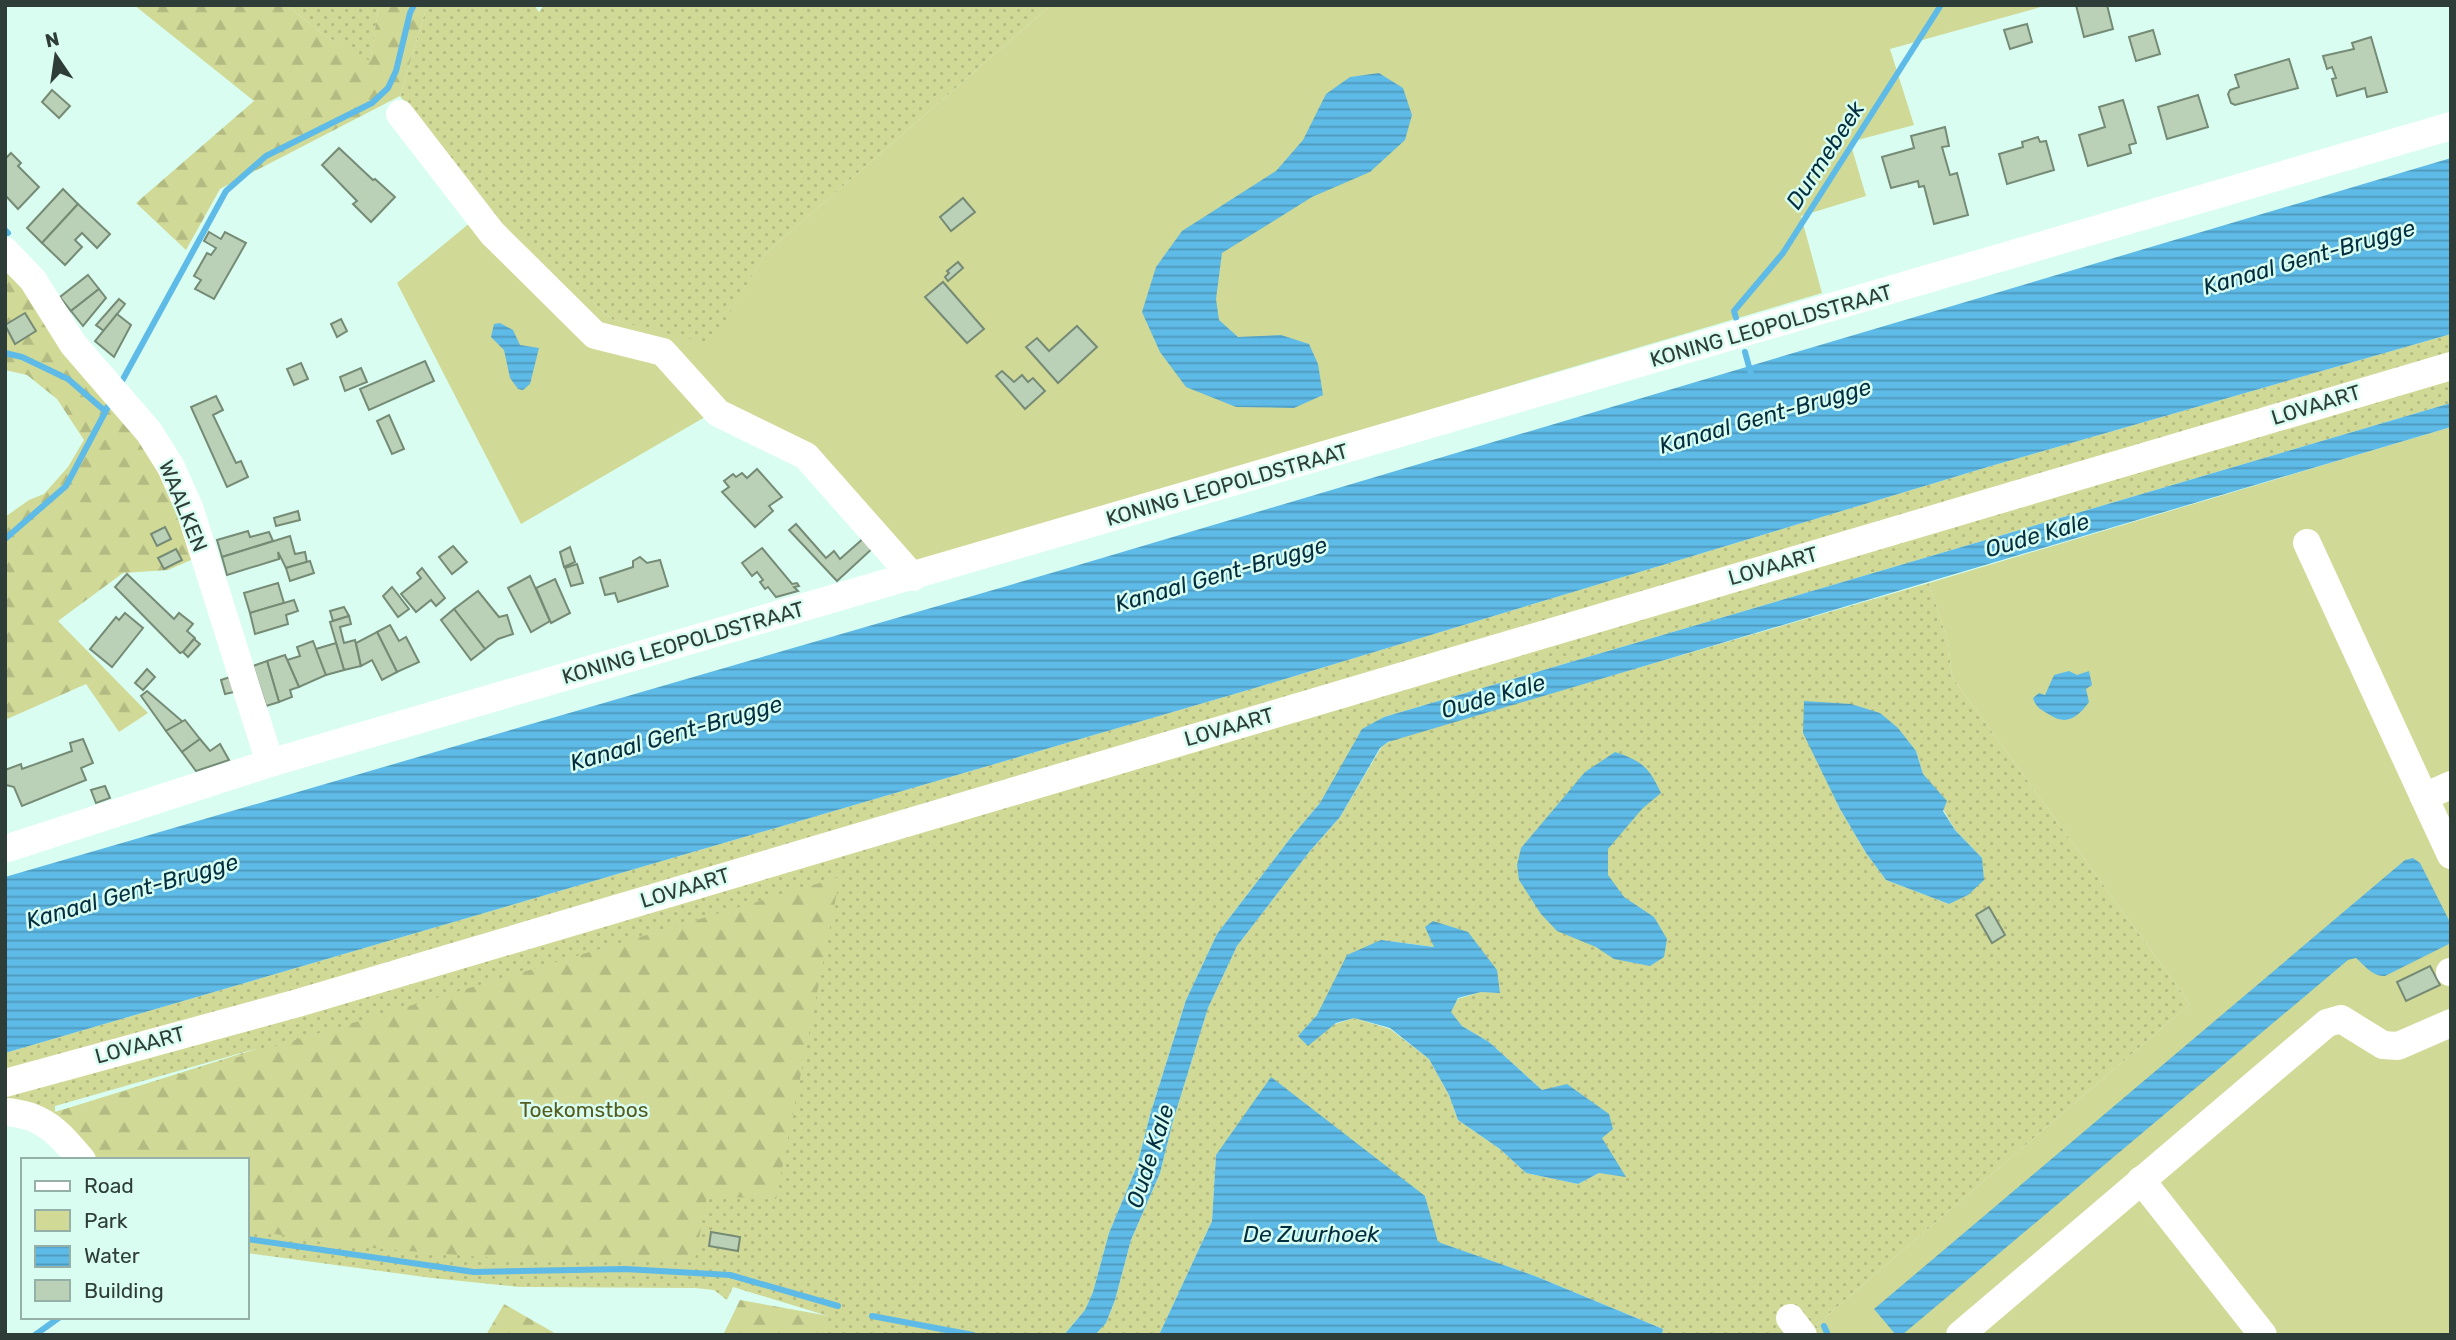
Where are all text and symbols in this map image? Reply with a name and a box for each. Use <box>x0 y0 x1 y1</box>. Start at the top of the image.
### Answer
north arrow <box>21 21 91 91</box>
text: N <box>43 27 62 53</box>
water label: Durmebeek <box>1780 95 1871 214</box>
water label: Kanaal Gent-Brugge <box>2200 213 2418 301</box>
street label: KONING LEOPOLDSTRAAT <box>1647 279 1895 372</box>
water label: Kanaal Gent-Brugge <box>1656 372 1874 460</box>
street label: LOVAART <box>2268 379 2364 430</box>
street label: KONING LEOPOLDSTRAAT <box>1103 438 1351 531</box>
street label: WAALKEN <box>154 457 213 555</box>
water label: Oude Kale <box>1982 507 2093 563</box>
water label: Kanaal Gent-Brugge <box>1112 530 1330 618</box>
street label: LOVAART <box>1725 541 1821 590</box>
street label: KONING LEOPOLDSTRAAT <box>559 596 807 689</box>
water label: Oude Kale <box>1438 668 1549 724</box>
water label: Kanaal Gent-Brugge <box>567 689 785 777</box>
street label: LOVAART <box>1181 702 1277 751</box>
water label: Kanaal Gent-Brugge <box>23 847 241 935</box>
street label: LOVAART <box>637 862 733 913</box>
street label: LOVAART <box>92 1021 188 1069</box>
park label: Toekomstbos <box>519 1097 649 1122</box>
water label: Oude Kale <box>1120 1101 1180 1211</box>
legend <box>21 1158 248 1319</box>
text: Road <box>84 1173 134 1198</box>
text: Park <box>84 1208 128 1233</box>
water label: De Zuurhoek <box>1243 1220 1380 1248</box>
text: Water <box>84 1243 140 1268</box>
text: Building <box>84 1278 164 1303</box>

